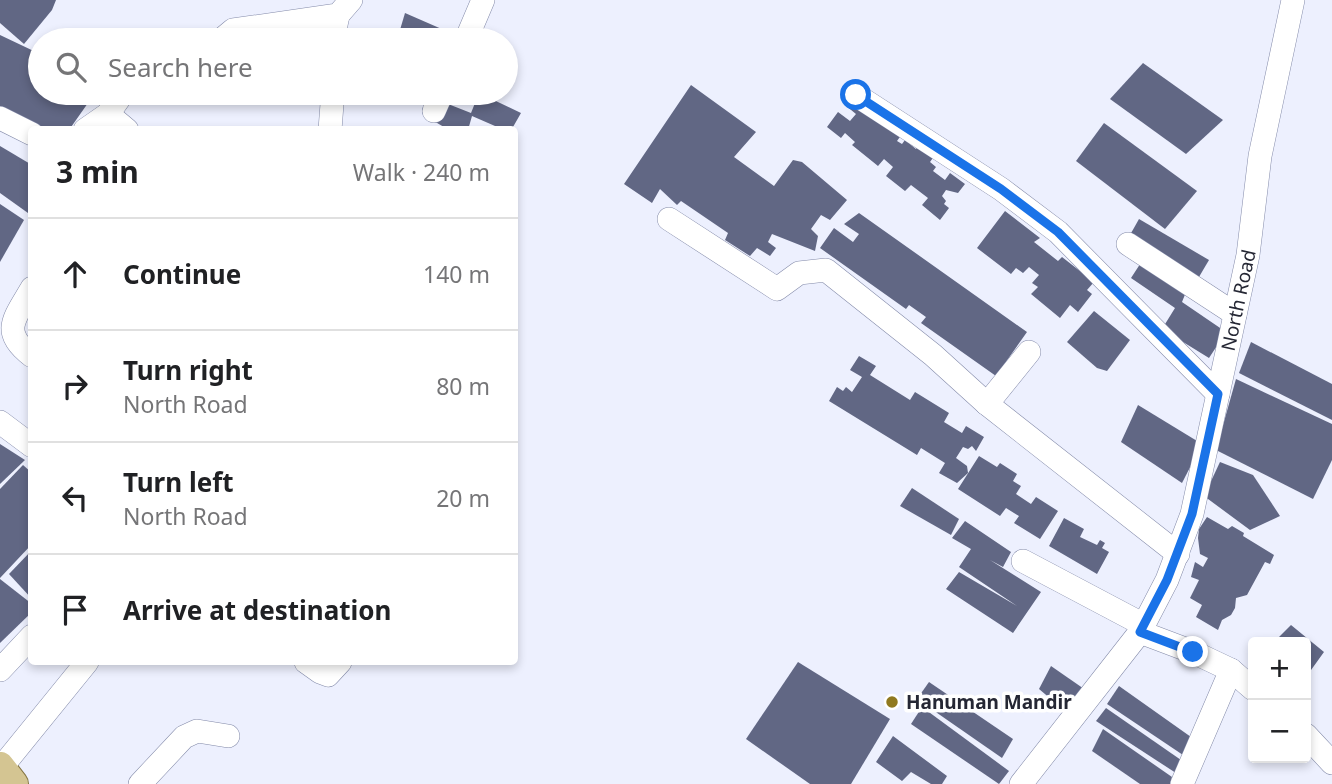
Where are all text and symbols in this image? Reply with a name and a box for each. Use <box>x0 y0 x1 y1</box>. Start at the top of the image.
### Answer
search box <box>28 28 518 105</box>
icon: search <box>52 48 90 86</box>
text: Search here <box>108 49 253 85</box>
route start <box>840 79 871 110</box>
text: 3 min <box>56 151 139 192</box>
text: Walk · 240 m <box>353 156 490 188</box>
street label: North Road <box>1215 247 1262 353</box>
icon: ahead <box>56 255 94 293</box>
text: Continue <box>123 256 241 292</box>
text: 140 m <box>423 258 490 290</box>
text: Turn right <box>123 352 253 388</box>
icon: right <box>56 367 94 405</box>
text: 80 m <box>436 370 490 402</box>
text: North Road <box>123 388 248 420</box>
text: Turn left <box>123 464 234 500</box>
icon: left <box>56 479 94 517</box>
text: 20 m <box>436 482 490 514</box>
text: North Road <box>123 500 248 532</box>
icon: arrive <box>56 591 94 629</box>
text: Arrive at destination <box>123 592 392 628</box>
route end <box>1177 636 1208 667</box>
map controls <box>1248 637 1311 763</box>
button: + <box>1248 637 1311 700</box>
place label: Hanuman Mandir <box>906 689 1072 715</box>
marker: Hanuman Mandir <box>884 694 900 710</box>
button: − <box>1248 700 1311 763</box>

